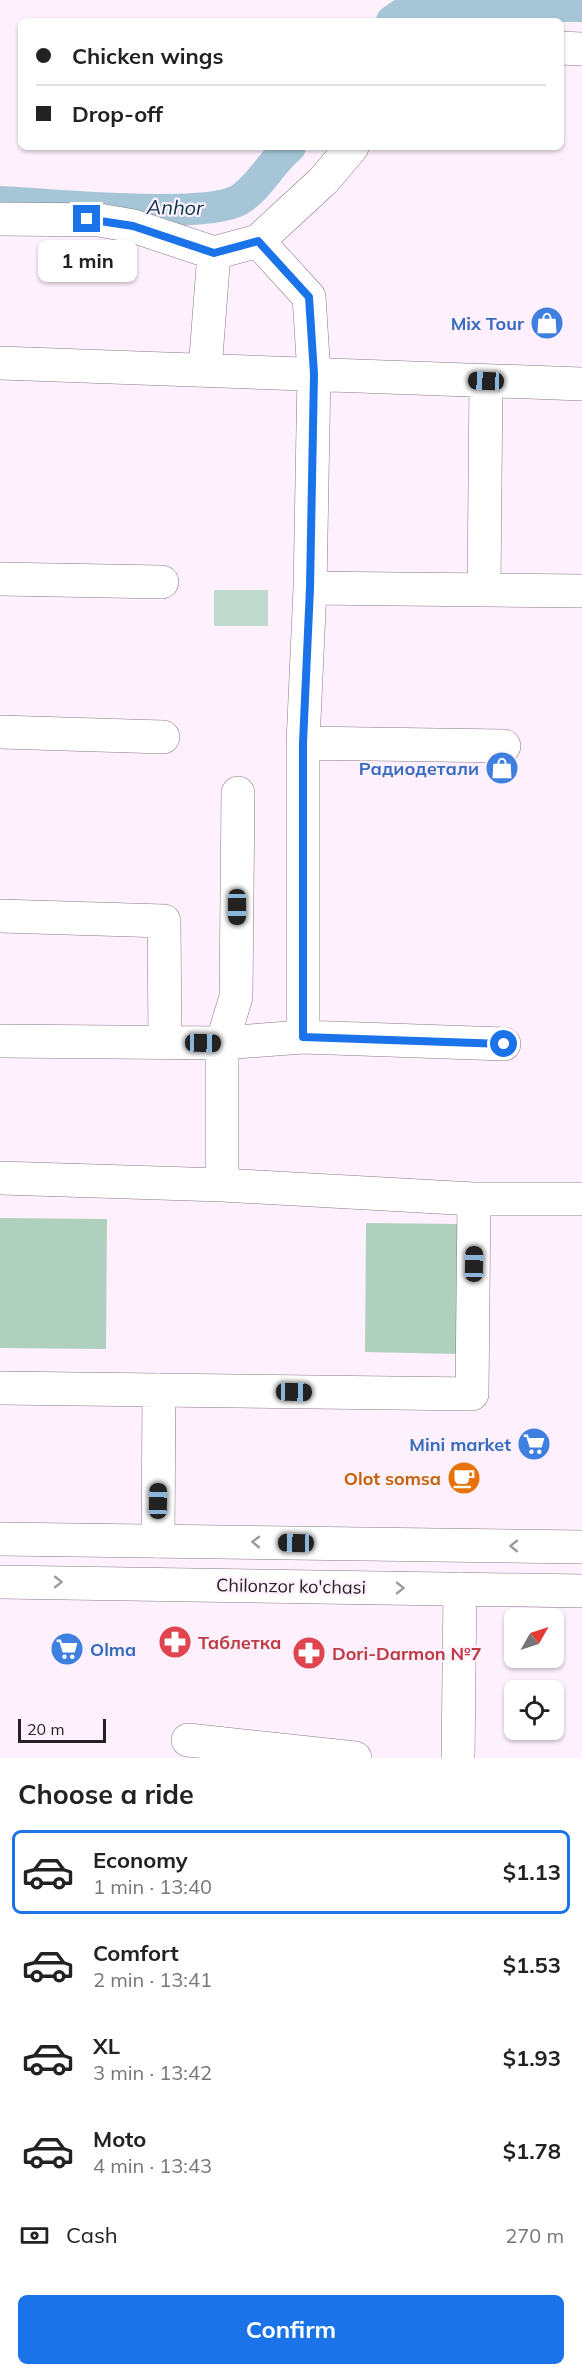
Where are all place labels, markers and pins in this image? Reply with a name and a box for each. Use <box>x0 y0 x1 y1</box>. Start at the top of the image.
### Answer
shop icon: Mix Tour <box>529 305 565 341</box>
place label: Mix Tour <box>451 312 525 335</box>
shop icon: Радиодетали <box>484 750 520 786</box>
place label: Радиодетали <box>359 757 479 780</box>
supermarket icon: Mini market <box>516 1426 552 1462</box>
place label: Mini market <box>409 1433 511 1456</box>
cafe icon: Olot somsa <box>446 1460 482 1496</box>
place label: Olot somsa <box>344 1467 441 1490</box>
pharmacy icon: Таблетка <box>157 1624 193 1660</box>
supermarket icon: Olma <box>49 1631 85 1667</box>
place label: Таблетка <box>198 1631 281 1654</box>
pharmacy icon: Dori-Darmon №7 <box>291 1635 327 1671</box>
place label: Olma <box>90 1638 136 1661</box>
place label: Dori-Darmon №7 <box>332 1642 482 1665</box>

